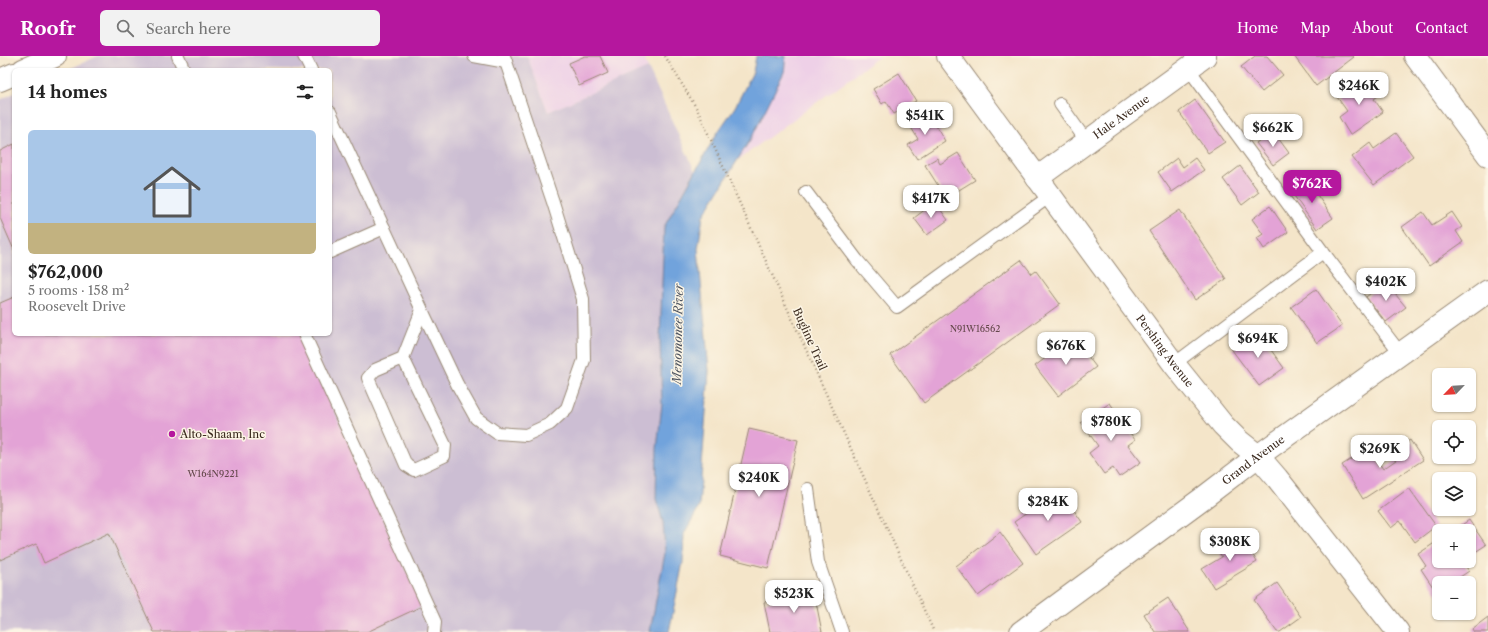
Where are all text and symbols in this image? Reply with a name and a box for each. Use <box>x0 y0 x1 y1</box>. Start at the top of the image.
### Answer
search box <box>100 10 380 46</box>
text: Roofr <box>20 17 76 40</box>
icon: search <box>114 17 136 39</box>
text: Search here <box>146 19 231 38</box>
text: Home <box>1237 19 1278 37</box>
text: Map <box>1300 19 1330 37</box>
text: About <box>1352 19 1393 37</box>
text: Contact <box>1415 19 1468 37</box>
pin: $246K <box>1331 72 1387 106</box>
text: $246K <box>1339 77 1379 93</box>
icon: filters <box>294 81 316 103</box>
text: 14 homes <box>28 82 107 102</box>
street label: Hale Avenue <box>1090 92 1152 142</box>
pin: $541K <box>897 102 953 136</box>
text: $541K <box>906 107 944 123</box>
pin: $662K <box>1245 114 1301 148</box>
text: $662K <box>1253 119 1293 135</box>
icon: home <box>136 156 208 228</box>
pin: $762K <box>1284 170 1340 204</box>
text: $762K <box>1292 175 1332 191</box>
pin: $417K <box>903 185 959 219</box>
text: $417K <box>912 190 950 206</box>
text: $762,000 <box>28 262 103 282</box>
pin: $402K <box>1358 268 1414 302</box>
text: $402K <box>1365 273 1407 289</box>
text: 5 rooms · 158 m² <box>28 282 129 298</box>
water label: Menomonee River <box>669 282 686 386</box>
text: Roosevelt Drive <box>28 298 126 314</box>
street label: Bugline Trail <box>790 305 830 373</box>
street label: Pershing Avenue <box>1133 312 1197 390</box>
house number: N91W16562 <box>950 323 1000 334</box>
pin: $694K <box>1230 325 1286 359</box>
text: $694K <box>1238 330 1278 346</box>
pin: $676K <box>1038 332 1094 366</box>
text: $676K <box>1046 337 1086 353</box>
north arrow <box>1432 368 1476 412</box>
map controls <box>1432 368 1476 620</box>
pin: $780K <box>1083 408 1139 442</box>
text: $780K <box>1091 413 1131 429</box>
button: locate <box>1432 420 1476 464</box>
place label: Alto-Shaam, Inc <box>179 427 265 441</box>
marker: Alto-Shaam, Inc <box>167 429 177 439</box>
street label: Grand Avenue <box>1219 432 1287 488</box>
pin: $269K <box>1352 435 1408 469</box>
text: $269K <box>1360 440 1400 456</box>
pin: $240K <box>731 464 787 498</box>
house number: W164N9221 <box>187 468 239 479</box>
text: $240K <box>738 469 780 485</box>
button: layers <box>1432 472 1476 516</box>
pin: $284K <box>1020 488 1076 522</box>
text: $284K <box>1027 493 1069 509</box>
button: + <box>1432 524 1476 568</box>
pin: $308K <box>1202 528 1258 562</box>
text: $308K <box>1209 533 1251 549</box>
button: − <box>1432 576 1476 620</box>
pin: $523K <box>766 580 822 614</box>
text: $523K <box>774 585 814 601</box>

